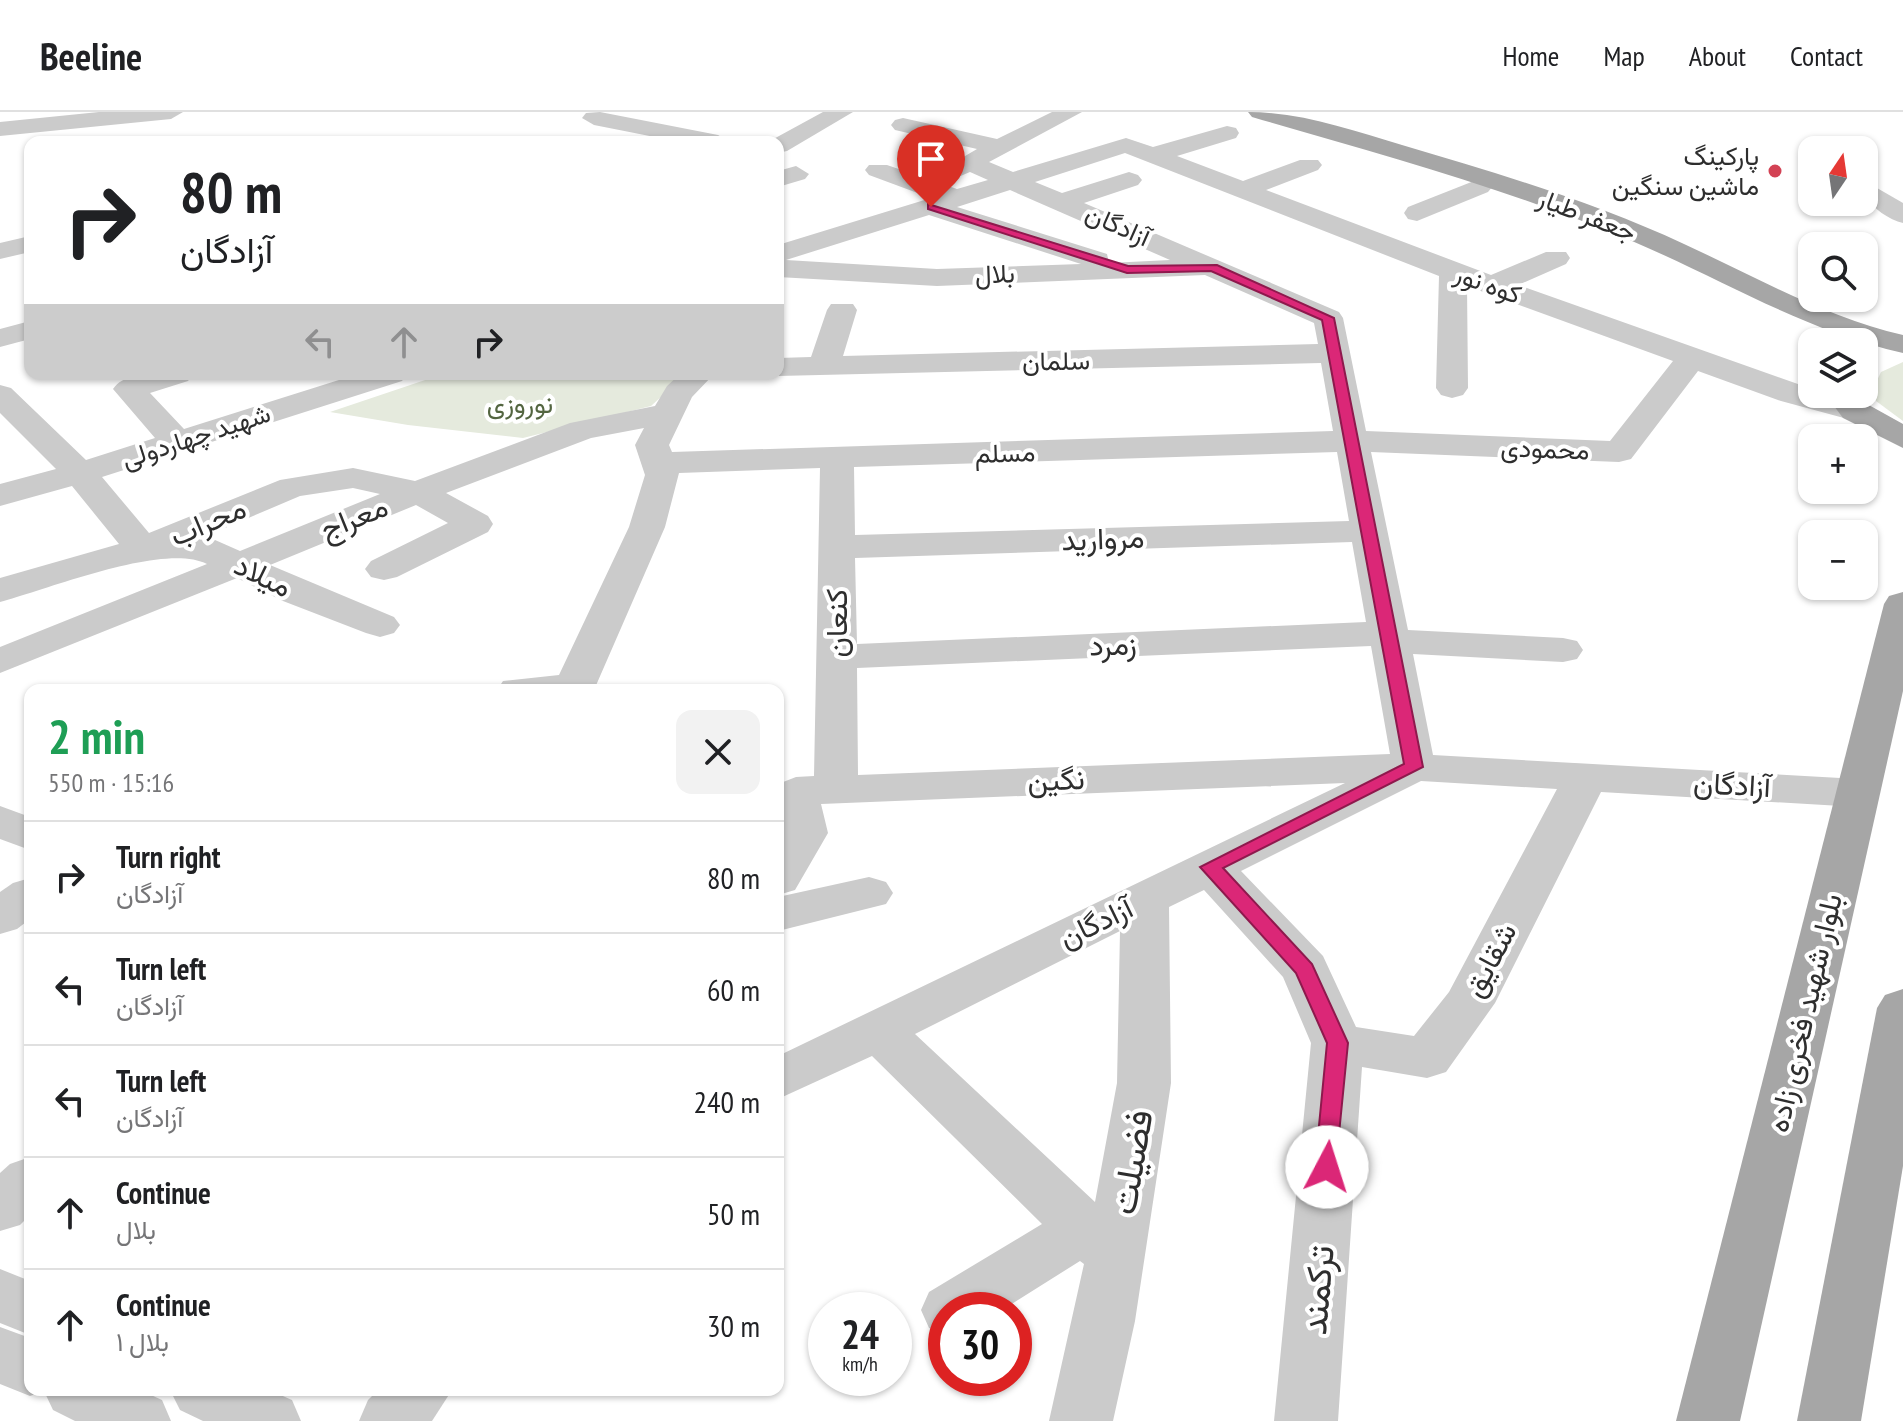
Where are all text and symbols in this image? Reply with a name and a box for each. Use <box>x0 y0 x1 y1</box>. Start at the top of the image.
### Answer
text: Beeline <box>40 31 142 80</box>
text: Home <box>1503 37 1559 74</box>
text: Map <box>1603 37 1645 74</box>
text: About <box>1689 37 1746 74</box>
text: Contact <box>1790 37 1863 74</box>
pin <box>897 125 965 207</box>
north arrow <box>1798 136 1878 216</box>
map controls <box>1798 136 1878 600</box>
icon: arrive <box>909 137 953 181</box>
place label: پارکینگ ماشین سنگین <box>1612 139 1759 202</box>
text: 80 m <box>180 156 282 228</box>
marker: پارکینگ ماشین سنگین <box>1766 162 1784 180</box>
icon: right <box>48 168 152 272</box>
street label: جعفر طیار <box>1532 180 1641 248</box>
street label: آزادگان <box>1081 196 1157 254</box>
text: آزادگان <box>180 226 273 273</box>
button: search <box>1798 232 1878 312</box>
street label: بلال <box>974 256 1016 291</box>
street label: کوه نور <box>1449 256 1526 311</box>
icon: left <box>298 320 342 364</box>
icon: ahead <box>382 320 426 364</box>
icon: right <box>466 320 510 364</box>
button: layers <box>1798 328 1878 408</box>
street label: سلمان <box>1022 343 1090 378</box>
park label: نوروزی <box>487 387 553 420</box>
street label: شهید چهاردولی <box>117 396 275 477</box>
button: + <box>1798 424 1878 504</box>
street label: محمودی <box>1500 430 1590 467</box>
street label: مسلم <box>974 435 1036 471</box>
street label: معراج <box>314 485 394 550</box>
street label: محراب <box>163 487 251 554</box>
street label: مروارید <box>1061 517 1145 558</box>
button: − <box>1798 520 1878 600</box>
street label: میلاد <box>228 544 299 605</box>
street label: کنعان <box>816 589 855 657</box>
street label: زمرد <box>1089 623 1137 664</box>
text: 2 min <box>48 705 145 767</box>
button: close <box>676 710 760 794</box>
street label: نگین <box>1027 758 1085 799</box>
street label: آزادگان <box>1692 762 1774 805</box>
text: 550 m · 15:16 <box>48 766 174 799</box>
text: Turn right <box>116 837 220 876</box>
icon: right <box>48 855 92 899</box>
text: 80 m <box>707 858 760 897</box>
text: آزادگان <box>116 877 183 910</box>
street label: آزادگان <box>1052 886 1141 956</box>
street label: بلوار شهید فخری زاده <box>1757 889 1850 1136</box>
street label: شقایق <box>1453 915 1524 1003</box>
text: Turn left <box>116 949 206 988</box>
icon: left <box>48 967 92 1011</box>
text: 60 m <box>707 970 760 1009</box>
text: آزادگان <box>116 989 183 1022</box>
text: Turn left <box>116 1061 206 1100</box>
icon: left <box>48 1079 92 1123</box>
text: 240 m <box>694 1082 760 1121</box>
text: آزادگان <box>116 1101 183 1134</box>
street label: فضیلت <box>1098 1106 1163 1218</box>
position arrow <box>1285 1125 1369 1209</box>
text: Continue <box>116 1173 211 1212</box>
icon: ahead <box>48 1191 92 1235</box>
text: 50 m <box>707 1194 760 1233</box>
text: بلال <box>116 1213 156 1246</box>
street label: ترکمند <box>1289 1243 1344 1337</box>
text: Continue <box>116 1285 211 1324</box>
speed limit sign: 30 <box>928 1292 1032 1396</box>
icon: ahead <box>48 1303 92 1347</box>
text: 30 m <box>707 1306 760 1345</box>
text: 24 <box>841 1308 879 1360</box>
text: بلال ۱ <box>116 1325 169 1358</box>
text: km/h <box>842 1351 878 1377</box>

